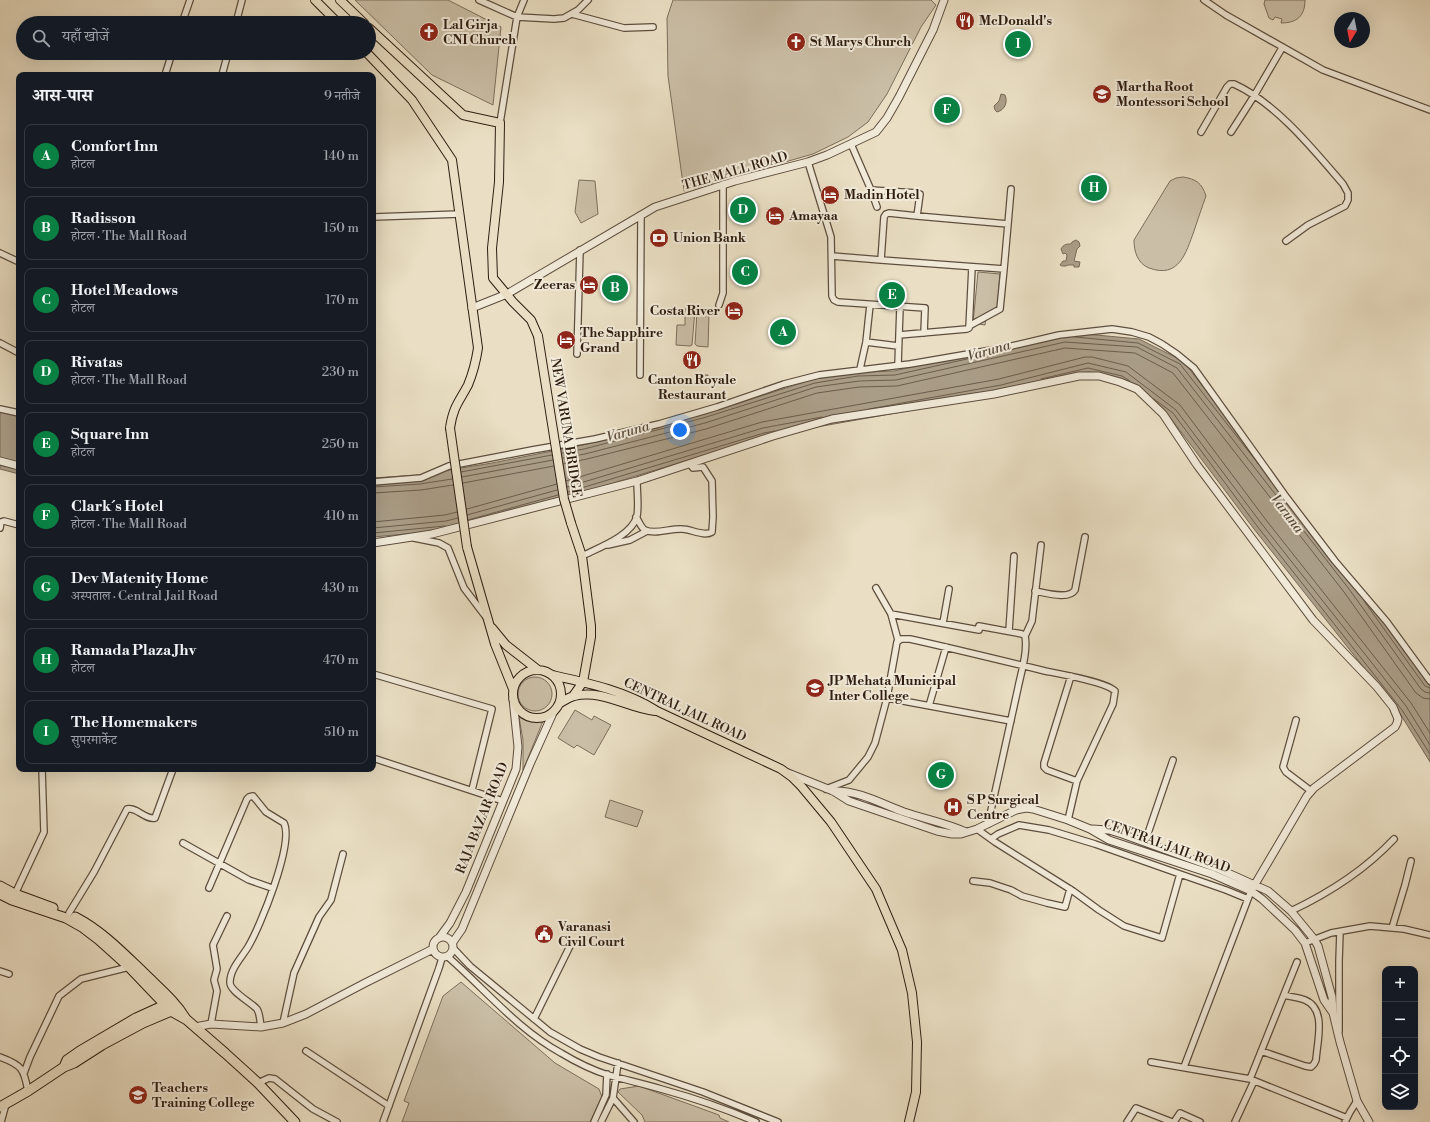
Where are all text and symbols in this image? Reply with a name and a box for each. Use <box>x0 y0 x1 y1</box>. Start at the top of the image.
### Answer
restaurant icon: McDonald's <box>954 10 976 32</box>
north arrow <box>1334 12 1370 48</box>
place label: McDonald's <box>979 13 1053 29</box>
search box <box>16 16 376 60</box>
place label: Lal Girja CNI Church <box>443 17 516 48</box>
church icon: Lal Girja CNI Church <box>418 21 440 43</box>
icon: search <box>30 27 52 49</box>
text: यहाँ खोजें <box>62 27 109 46</box>
pin: I <box>1005 29 1031 59</box>
church icon: St Marys Church <box>785 31 807 53</box>
place label: St Marys Church <box>810 34 911 50</box>
place label: Martha Root Montessori School <box>1116 79 1230 110</box>
school or university icon: Martha Root Montessori School <box>1091 83 1113 105</box>
text: आस-पास <box>32 85 93 107</box>
text: 9 नतीजे <box>324 88 360 104</box>
pin: F <box>934 95 960 125</box>
text: Comfort Inn <box>71 137 158 156</box>
text: A <box>41 148 51 164</box>
text: 140 m <box>323 148 359 164</box>
street label: THE MALL ROAD <box>680 148 790 194</box>
text: होटल <box>71 156 95 172</box>
pin: H <box>1081 173 1107 203</box>
hotel icon: Madin Hotel <box>819 184 841 206</box>
place label: Madin Hotel <box>844 187 920 203</box>
pin: D <box>730 195 756 225</box>
hotel icon: Amayaa <box>764 205 786 227</box>
place label: Amayaa <box>788 208 839 224</box>
text: Radisson <box>71 209 136 228</box>
text: B <box>41 220 51 236</box>
text: 150 m <box>324 220 359 236</box>
bank icon: Union Bank <box>648 227 670 249</box>
text: होटल · The Mall Road <box>71 228 187 244</box>
place label: Union Bank <box>673 230 747 246</box>
pin: C <box>732 257 758 287</box>
pin: B <box>602 273 628 303</box>
hotel icon: Zeeras <box>578 274 600 296</box>
place label: Zeeras <box>534 277 575 293</box>
pin: E <box>879 280 905 310</box>
text: Hotel Meadows <box>71 281 178 300</box>
text: C <box>41 292 51 308</box>
text: 170 m <box>325 292 359 308</box>
text: होटल <box>71 300 95 316</box>
hotel icon: Costa River <box>723 300 745 322</box>
place label: Costa River <box>650 303 720 319</box>
pin: A <box>770 317 796 347</box>
place label: The Sapphire Grand <box>580 325 663 356</box>
hotel icon: The Sapphire Grand <box>555 329 577 351</box>
water label: Varuna <box>965 336 1013 366</box>
restaurant icon: Canton Royale Restaurant <box>681 349 703 371</box>
text: Rivatas <box>71 353 123 372</box>
street label: NEW VARUNA BRIDGE <box>547 357 585 499</box>
text: D <box>41 364 51 380</box>
text: 230 m <box>322 364 359 380</box>
text: होटल · The Mall Road <box>71 372 187 388</box>
place label: Canton Royale Restaurant <box>648 372 736 403</box>
water label: Varuna <box>604 417 652 447</box>
your location <box>670 420 690 440</box>
text: Square Inn <box>71 425 149 444</box>
text: E <box>41 436 51 452</box>
text: 250 m <box>322 436 359 452</box>
text: होटल <box>71 444 95 460</box>
water label: Varuna <box>1267 491 1308 537</box>
text: Clark´s Hotel <box>71 497 164 516</box>
text: F <box>41 508 51 524</box>
text: 410 m <box>323 508 359 524</box>
text: होटल · The Mall Road <box>71 516 187 532</box>
text: Dev Matenity Home <box>71 569 208 588</box>
text: G <box>41 580 51 596</box>
text: 430 m <box>321 580 359 596</box>
text: अस्पताल · Central Jail Road <box>71 588 218 604</box>
text: Ramada Plaza Jhv <box>71 641 196 660</box>
text: H <box>41 652 51 668</box>
text: 470 m <box>323 652 359 668</box>
text: होटल <box>71 660 95 676</box>
place label: JP Mehata Municipal Inter College <box>827 673 957 704</box>
street label: CENTRAL JAIL ROAD <box>621 674 749 746</box>
school or university icon: JP Mehata Municipal Inter College <box>804 677 826 699</box>
text: The Homemakers <box>71 713 197 732</box>
text: I <box>43 724 49 740</box>
text: 510 m <box>324 724 359 740</box>
text: सुपरमार्केट <box>71 732 117 748</box>
street label: RAJA BAZAR ROAD <box>452 760 512 876</box>
pin: G <box>928 760 954 790</box>
place label: S P Surgical Centre <box>967 792 1040 823</box>
hospital icon: S P Surgical Centre <box>942 796 964 818</box>
street label: CENTRAL JAIL ROAD <box>1101 816 1233 876</box>
place label: Varanasi Civil Court <box>557 919 625 950</box>
public building icon: Varanasi Civil Court <box>533 923 555 945</box>
map controls <box>1382 966 1418 1110</box>
button: + <box>1382 966 1418 1002</box>
button: − <box>1382 1002 1418 1038</box>
button: locate <box>1382 1038 1418 1074</box>
button: layers <box>1382 1074 1418 1110</box>
place label: Teachers Training College <box>152 1080 255 1111</box>
school or university icon: Teachers Training College <box>127 1084 149 1106</box>

